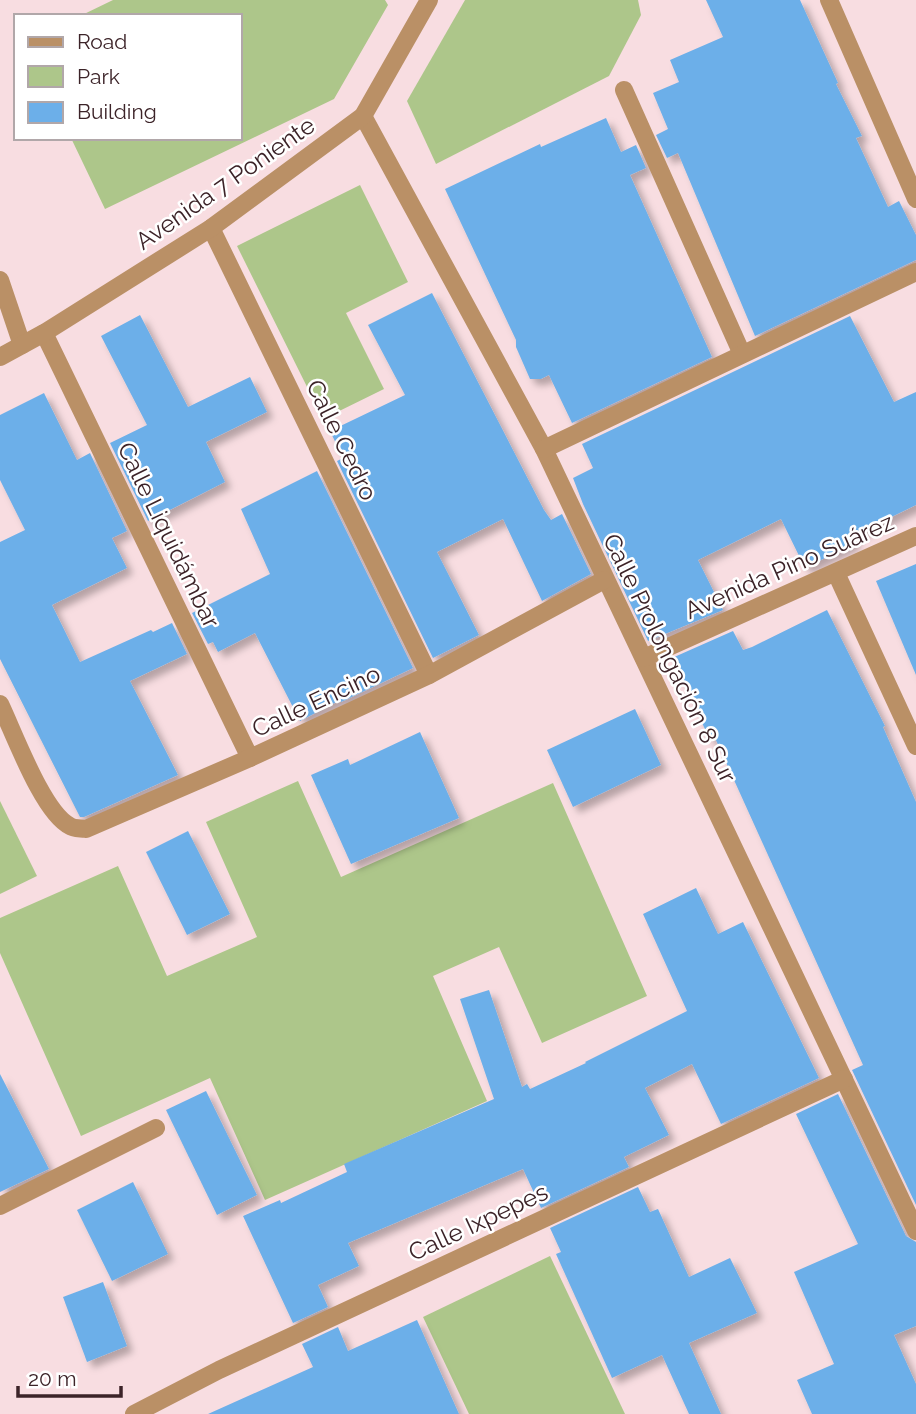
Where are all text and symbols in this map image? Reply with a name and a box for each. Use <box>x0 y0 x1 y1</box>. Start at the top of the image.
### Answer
legend <box>14 14 242 140</box>
text: Road <box>77 29 127 54</box>
text: Park <box>77 64 120 89</box>
text: Building <box>77 99 157 124</box>
street label: Avenida 7 Poniente <box>130 110 320 256</box>
street label: Calle Cedro <box>300 375 384 505</box>
street label: Calle Liquidámbar <box>112 438 227 633</box>
street label: Avenida Pino Suárez <box>680 507 898 625</box>
street label: Calle Prolongación 8 Sur <box>597 529 743 788</box>
street label: Calle Encino <box>247 659 385 743</box>
street label: Calle Ixpepes <box>404 1177 552 1267</box>
scale bar <box>18 1354 121 1398</box>
text: 20 m <box>28 1366 76 1391</box>

